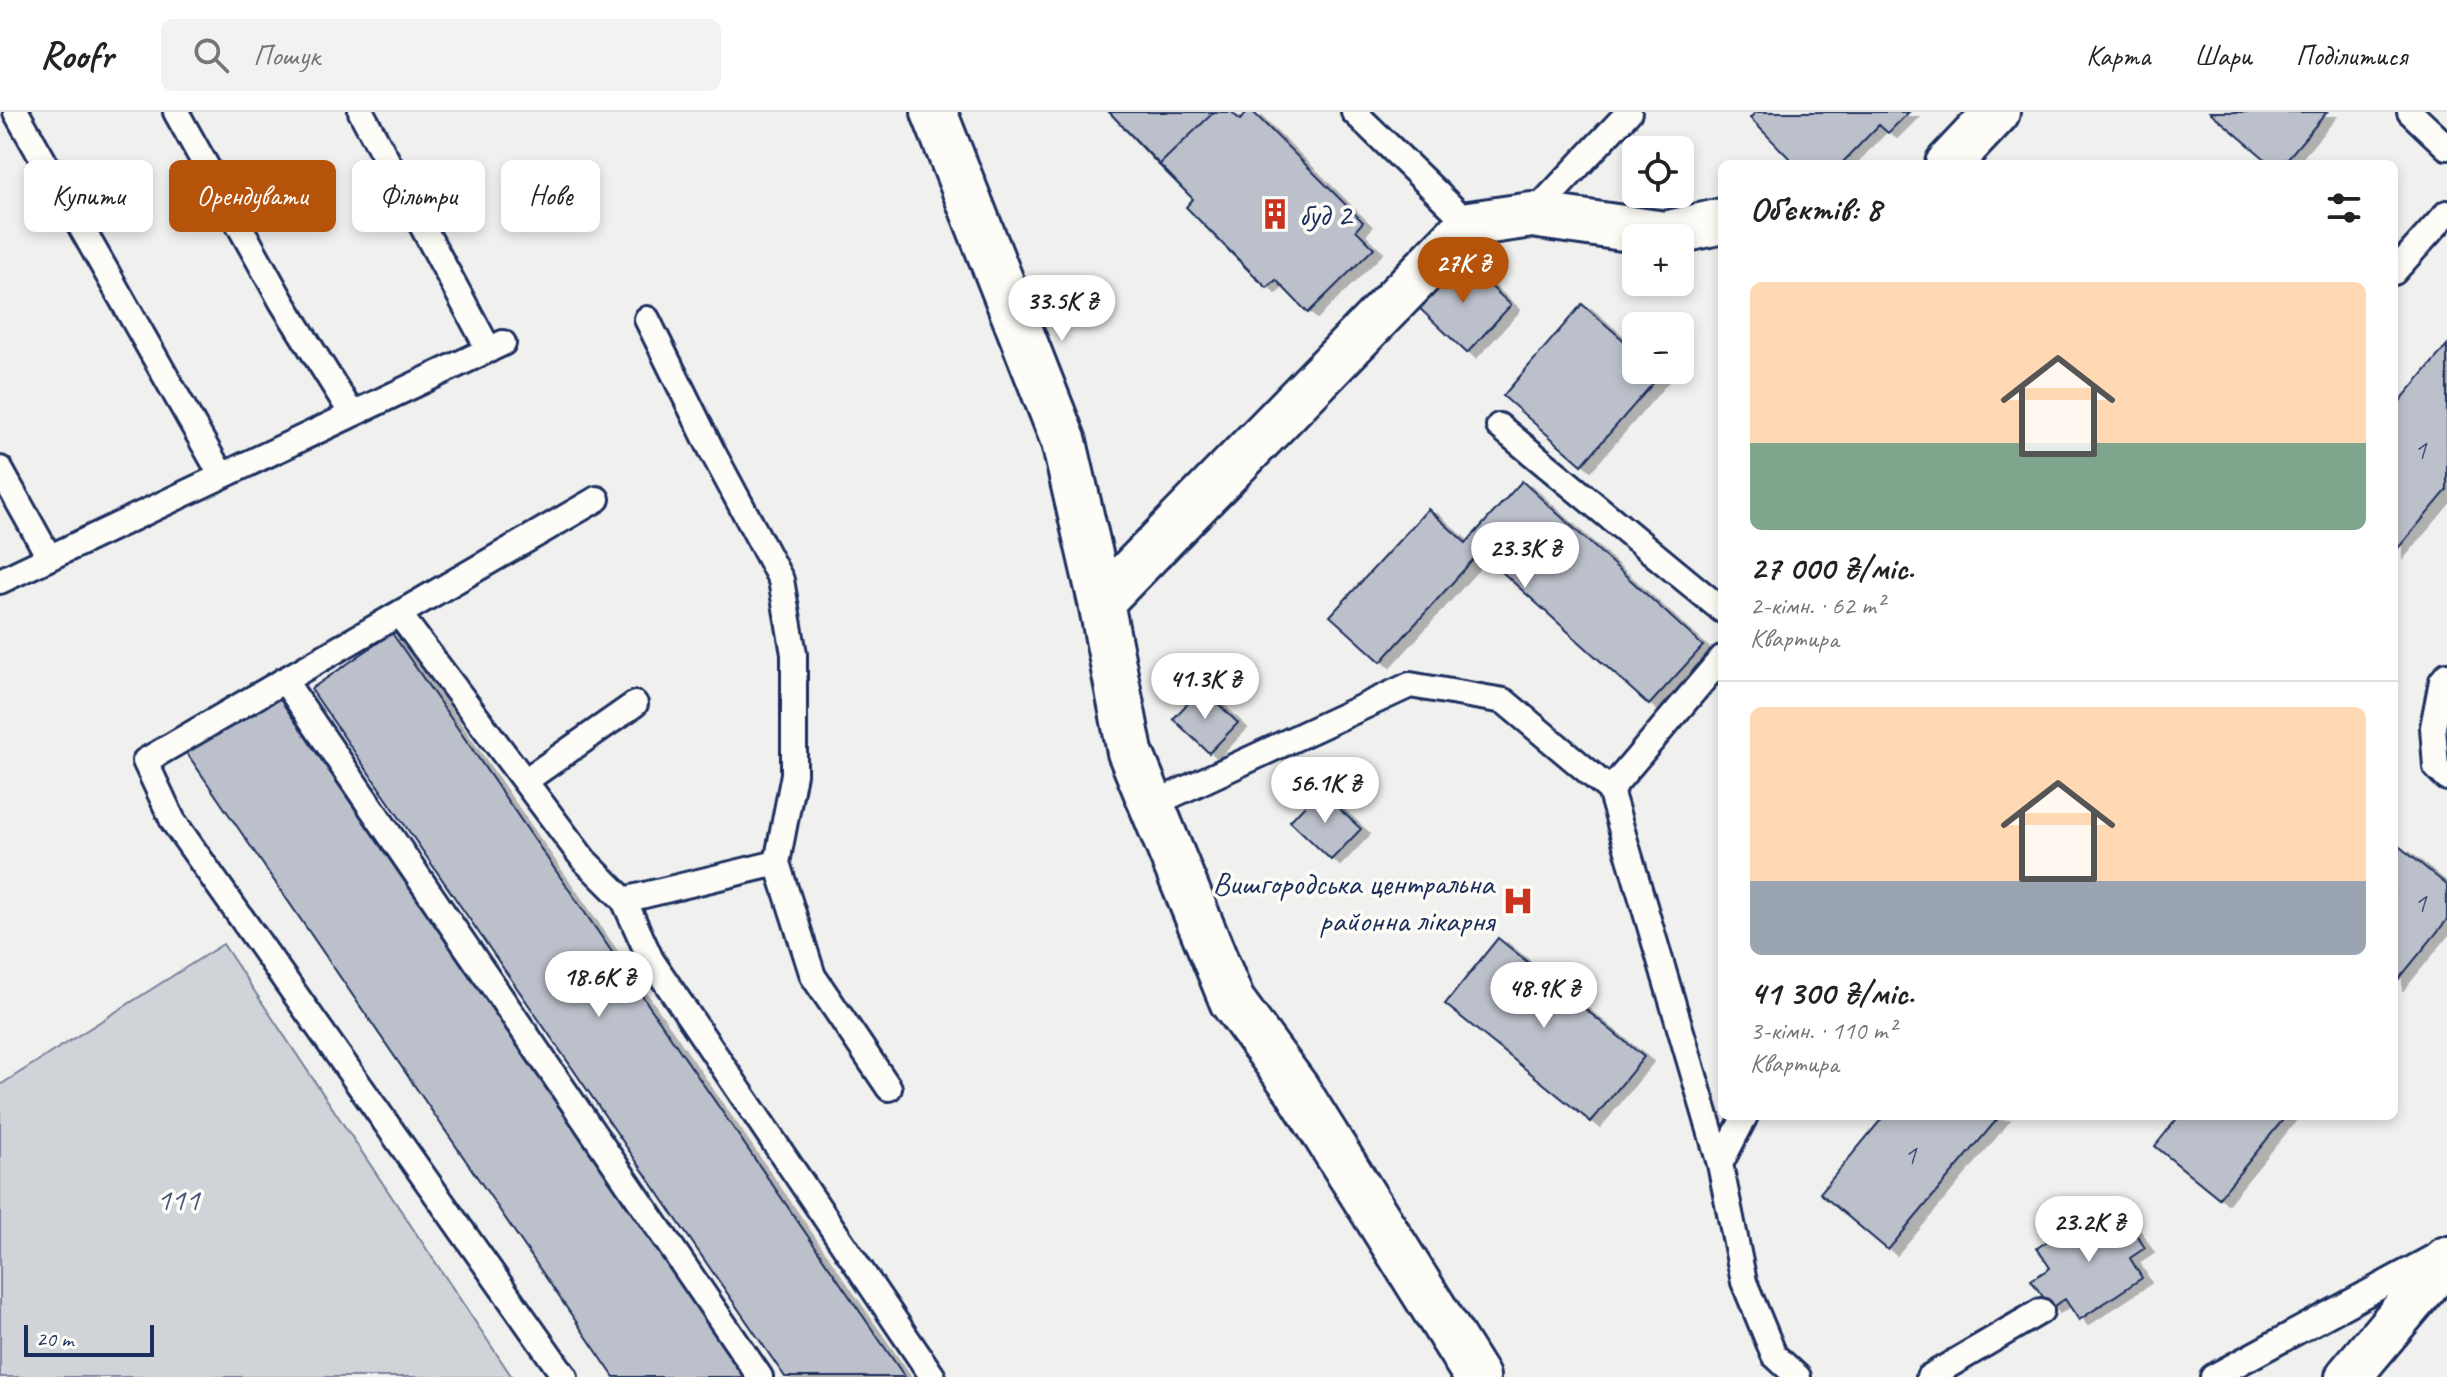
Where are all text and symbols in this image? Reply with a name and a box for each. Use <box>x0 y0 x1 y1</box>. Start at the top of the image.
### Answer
search box <box>161 19 721 91</box>
text: Roofr <box>40 32 113 79</box>
icon: search <box>189 33 233 77</box>
text: Пошук <box>253 36 320 74</box>
text: Карта <box>2086 38 2150 73</box>
text: Шари <box>2194 38 2252 73</box>
text: Поділитися <box>2296 38 2407 73</box>
map controls <box>1622 136 1694 384</box>
button: locate <box>1622 136 1694 208</box>
chip: Купити <box>24 160 153 232</box>
chip: Орендувати <box>169 160 336 232</box>
chip: Фільтри <box>352 160 485 232</box>
chip: Нове <box>501 160 600 232</box>
icon: filters <box>2322 186 2366 230</box>
text: Об’єктів: 8 <box>1750 187 1881 230</box>
place label: буд 2 <box>1299 194 1354 235</box>
building icon: буд 2 <box>1258 197 1292 231</box>
button: + <box>1622 224 1694 296</box>
pin: 27K ₴ <box>1407 237 1519 305</box>
text: 27K ₴ <box>1436 246 1490 279</box>
pin: 33.5K ₴ <box>988 275 1136 343</box>
text: 33.5K ₴ <box>1026 284 1098 317</box>
button: − <box>1622 312 1694 384</box>
icon: home <box>1986 334 2130 478</box>
house number: 1 <box>2414 432 2428 467</box>
pin: 23.3K ₴ <box>1451 522 1599 590</box>
text: 23.3K ₴ <box>1489 531 1561 564</box>
text: 27 000 ₴/міс. <box>1750 546 1914 589</box>
text: 2-кімн. · 62 m² <box>1750 589 1884 622</box>
text: Квартира <box>1750 622 1839 655</box>
pin: 41.3K ₴ <box>1131 653 1279 721</box>
text: 41.3K ₴ <box>1169 662 1241 695</box>
pin: 56.1K ₴ <box>1251 757 1399 825</box>
icon: home <box>1986 759 2130 903</box>
text: 56.1K ₴ <box>1289 766 1361 799</box>
place label: Вишгородська центральна районна лікарня <box>1212 863 1496 941</box>
hospital icon: Вишгородська центральна районна лікарня <box>1501 884 1535 918</box>
house number: 1 <box>2414 885 2428 920</box>
pin: 18.6K ₴ <box>525 951 673 1019</box>
text: 18.6K ₴ <box>563 960 635 993</box>
pin: 48.9K ₴ <box>1470 962 1618 1030</box>
text: 48.9K ₴ <box>1508 971 1580 1004</box>
text: 41 300 ₴/міс. <box>1750 971 1914 1014</box>
text: 3-кімн. · 110 m² <box>1750 1014 1896 1047</box>
text: Квартира <box>1750 1047 1839 1080</box>
house number: 1 <box>1904 1137 1918 1172</box>
park label: 111 <box>156 1179 201 1220</box>
pin: 23.2K ₴ <box>2015 1196 2163 1264</box>
text: 23.2K ₴ <box>2053 1205 2125 1238</box>
scale bar <box>24 1321 154 1357</box>
text: 20 m <box>36 1325 73 1353</box>

